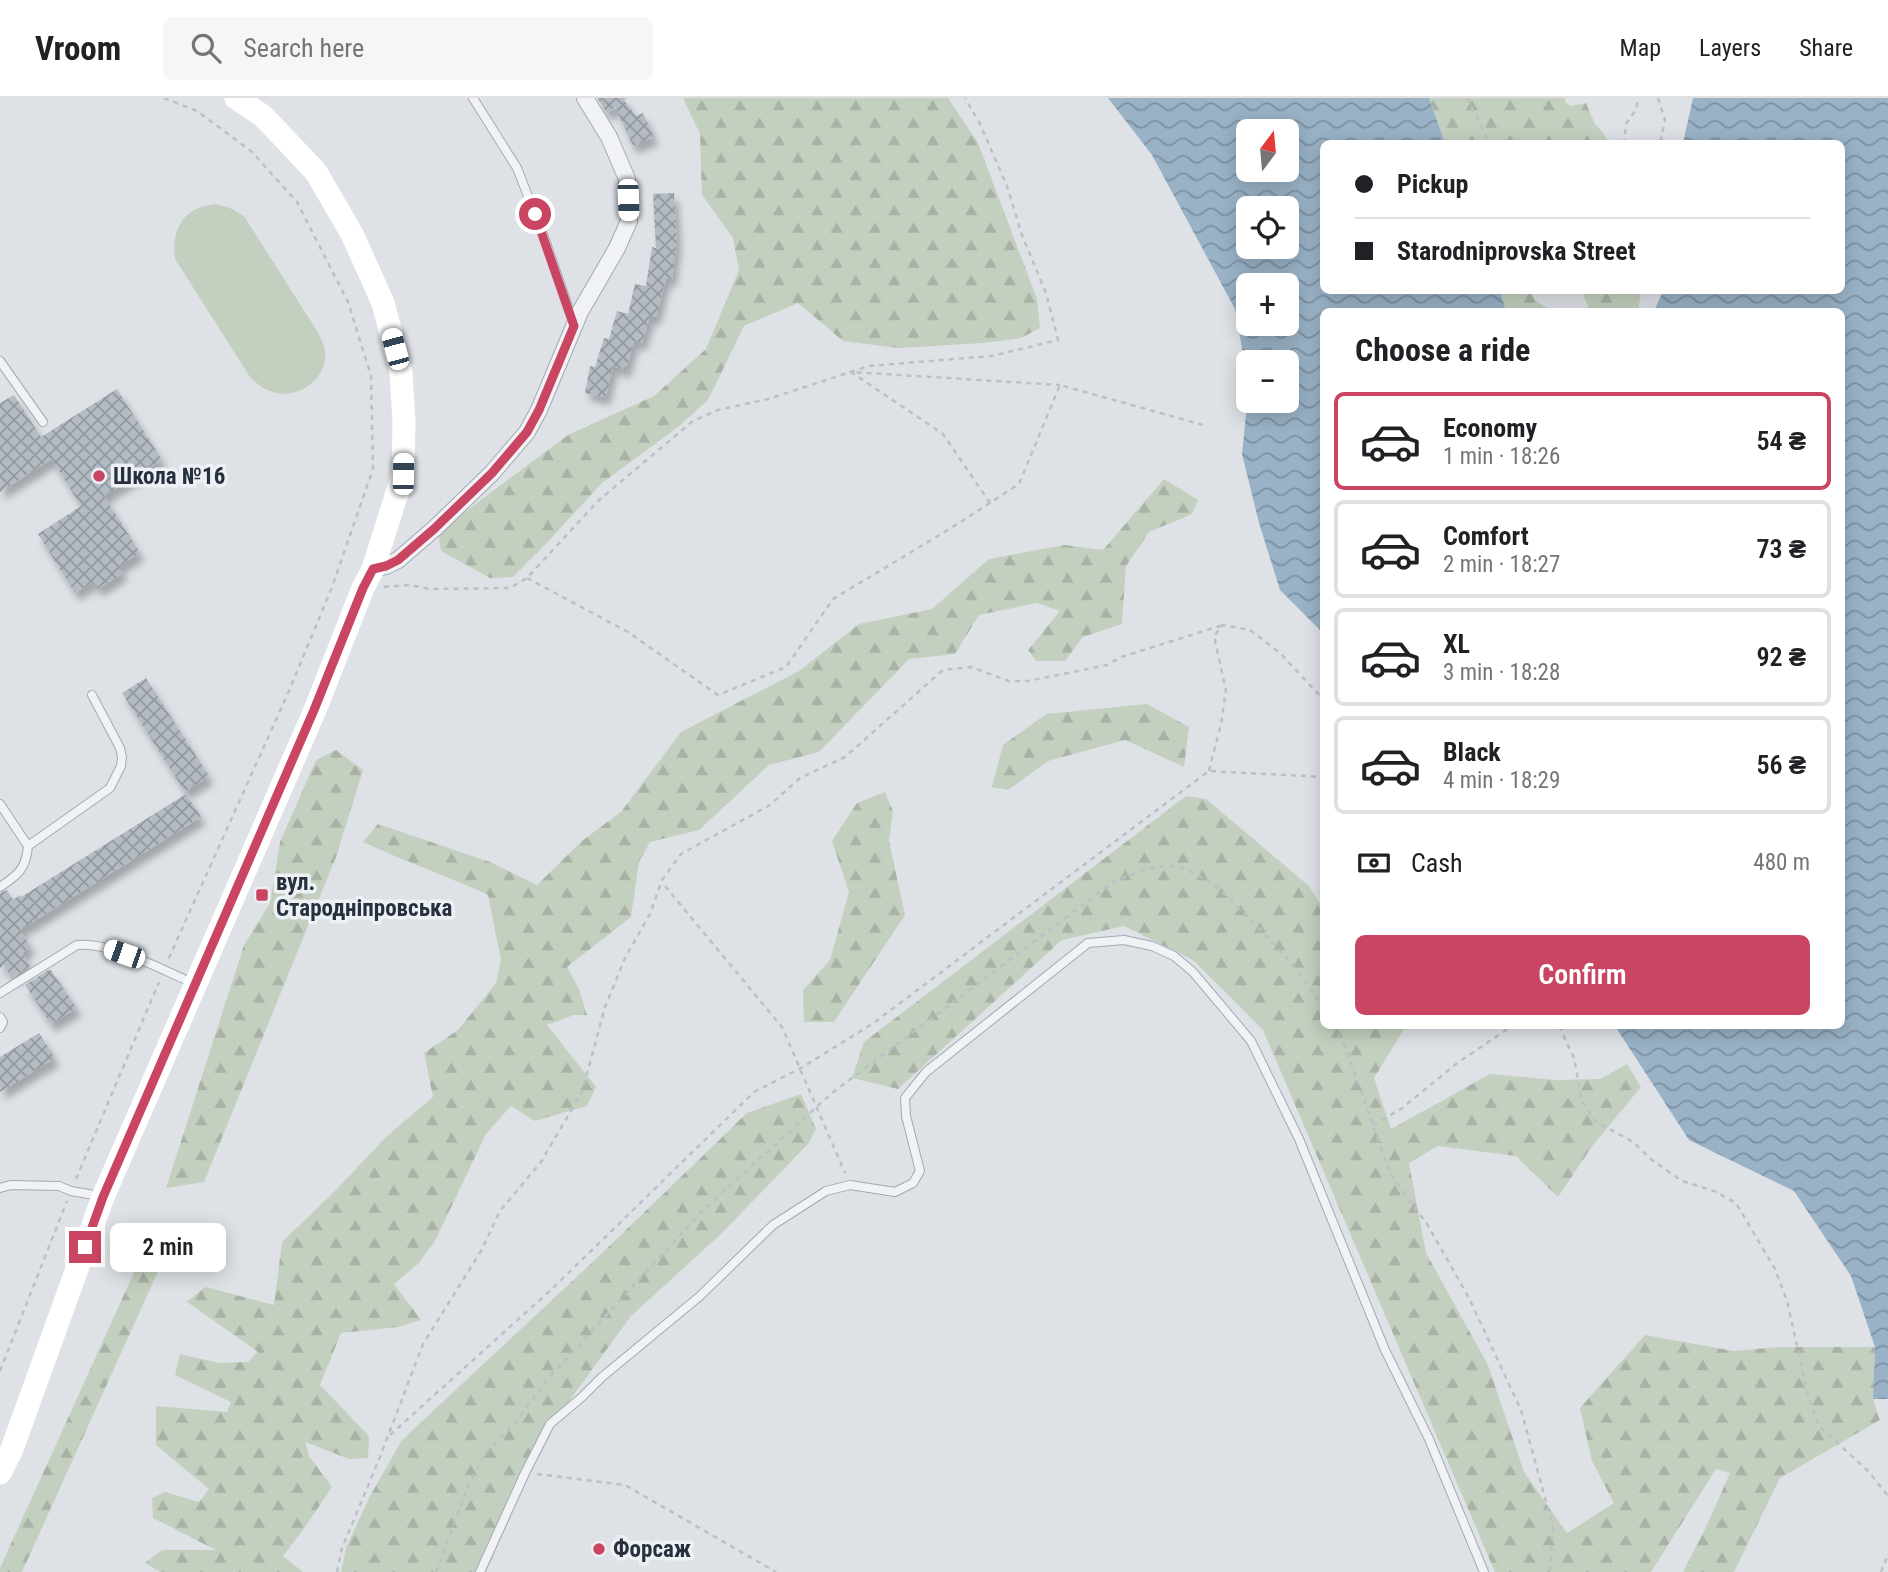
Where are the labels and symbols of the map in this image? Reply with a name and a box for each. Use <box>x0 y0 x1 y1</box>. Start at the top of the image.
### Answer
north arrow <box>1236 119 1298 182</box>
car <box>617 179 640 221</box>
route start <box>519 198 551 230</box>
car <box>380 326 411 372</box>
car <box>393 453 414 495</box>
place label: Школа №16 <box>113 463 225 490</box>
marker: Школа №16 <box>91 468 107 484</box>
place label: вул. Стародніпровська <box>276 869 453 922</box>
marker: вул. Стародніпровська <box>254 887 270 903</box>
car <box>101 937 148 971</box>
callout: 2 min <box>110 1222 225 1272</box>
route end <box>69 1231 101 1263</box>
place label: Форсаж <box>613 1536 691 1563</box>
marker: Форсаж <box>591 1541 607 1557</box>

